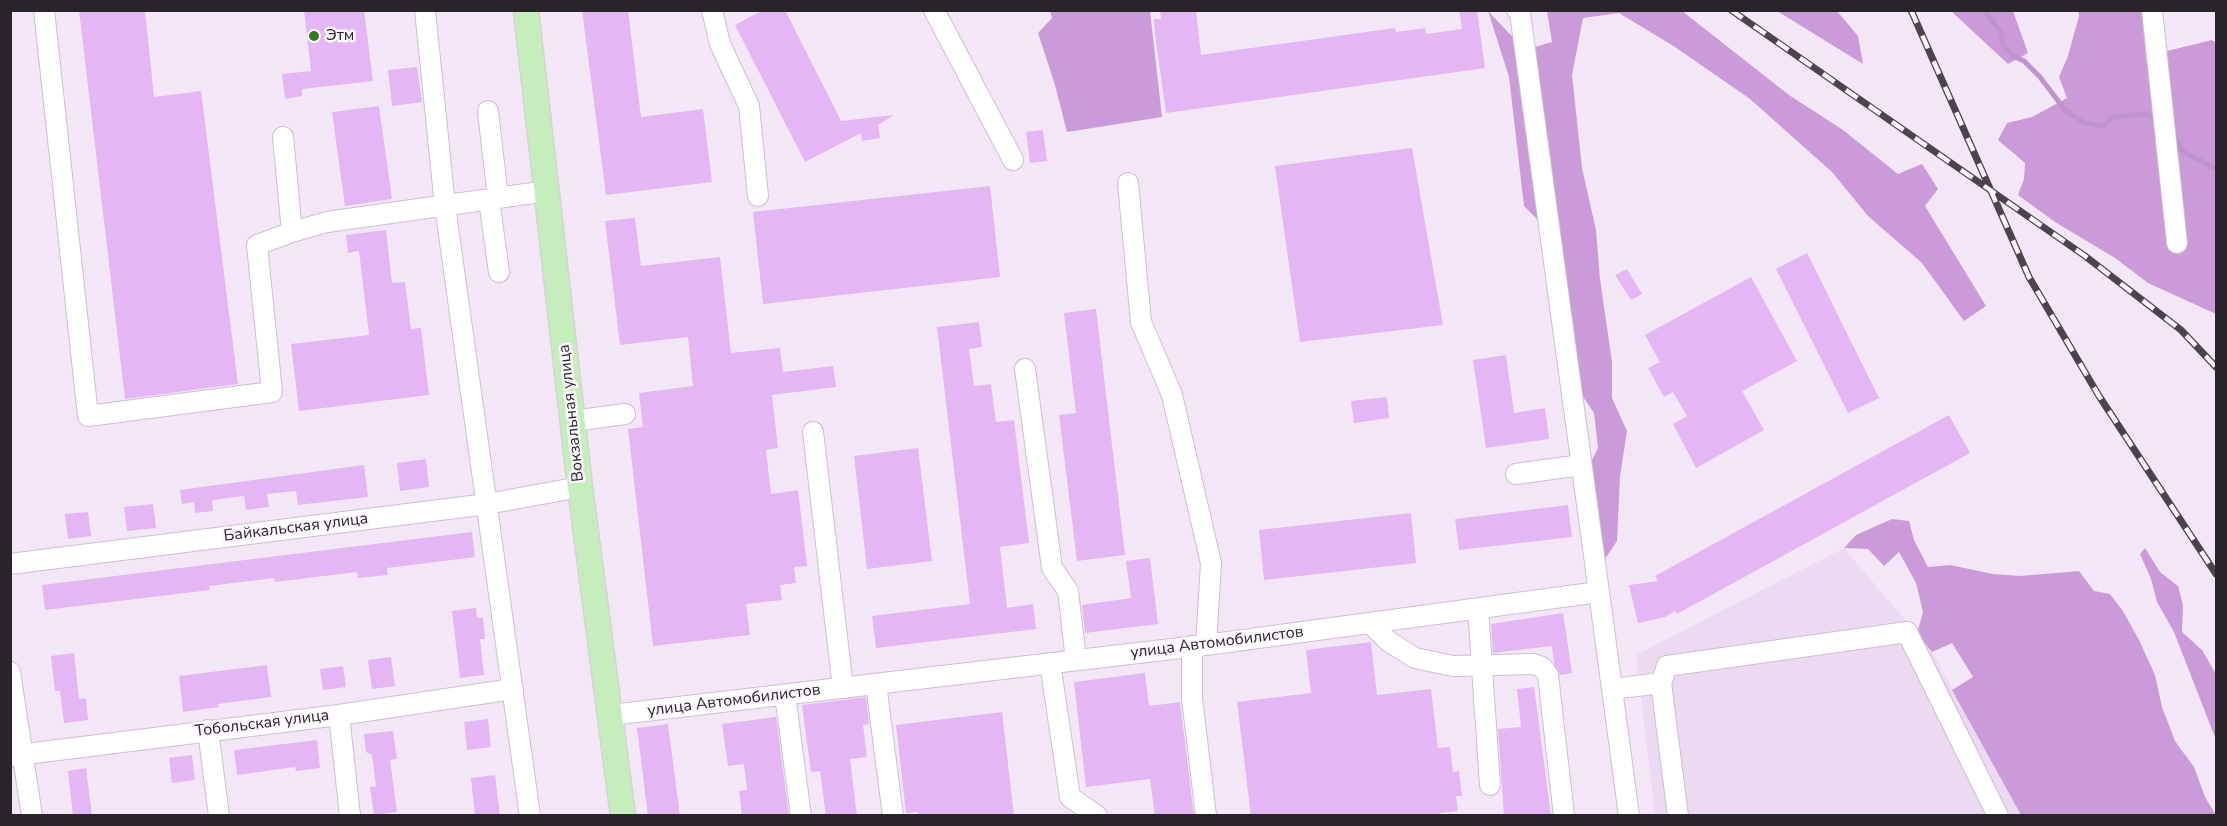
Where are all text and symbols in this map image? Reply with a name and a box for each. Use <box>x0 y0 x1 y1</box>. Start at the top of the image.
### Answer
place label: Этм <box>326 26 354 46</box>
marker: Этм <box>307 29 321 43</box>
street label: Вокзальная улица <box>555 343 589 483</box>
street label: Байкальская улица <box>223 510 369 546</box>
street label: улица Автомобилистов <box>1129 623 1305 663</box>
street label: улица Автомобилистов <box>646 681 822 721</box>
street label: Тобольская улица <box>194 706 330 742</box>

